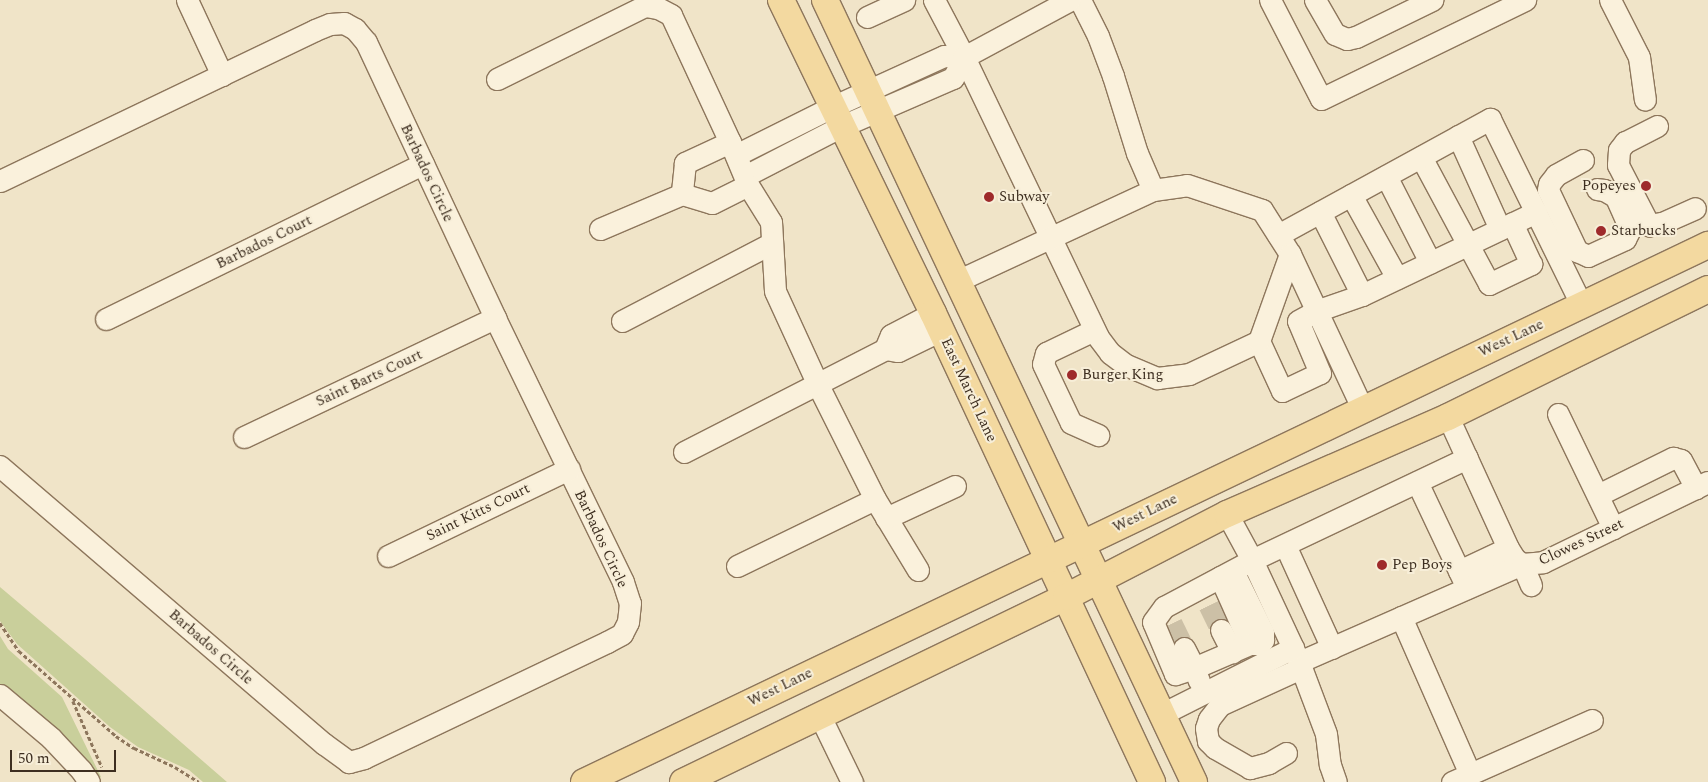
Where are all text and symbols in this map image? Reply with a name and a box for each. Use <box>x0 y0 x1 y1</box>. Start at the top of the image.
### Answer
street label: Barbados Circle <box>396 121 458 225</box>
place label: Popeyes <box>1582 177 1636 195</box>
marker: Popeyes <box>1640 180 1652 192</box>
place label: Subway <box>999 188 1050 206</box>
marker: Subway <box>983 191 995 203</box>
street label: Barbados Court <box>213 211 315 273</box>
place label: Starbucks <box>1611 222 1676 240</box>
marker: Starbucks <box>1595 225 1607 237</box>
street label: West Lane <box>1476 315 1546 361</box>
street label: East March Lane <box>937 335 1001 445</box>
street label: Saint Barts Court <box>313 345 425 411</box>
place label: Burger King <box>1082 366 1163 384</box>
marker: Burger King <box>1066 369 1078 381</box>
street label: Saint Kitts Court <box>423 479 533 545</box>
street label: Barbados Circle <box>570 487 632 591</box>
street label: West Lane <box>1110 490 1180 536</box>
street label: Clowes Street <box>1536 514 1626 570</box>
place label: Pep Boys <box>1392 556 1453 574</box>
marker: Pep Boys <box>1376 559 1388 571</box>
street label: Barbados Circle <box>165 605 257 689</box>
street label: West Lane <box>745 664 815 710</box>
scale bar <box>12 740 119 772</box>
text: 50 m <box>18 747 50 770</box>

